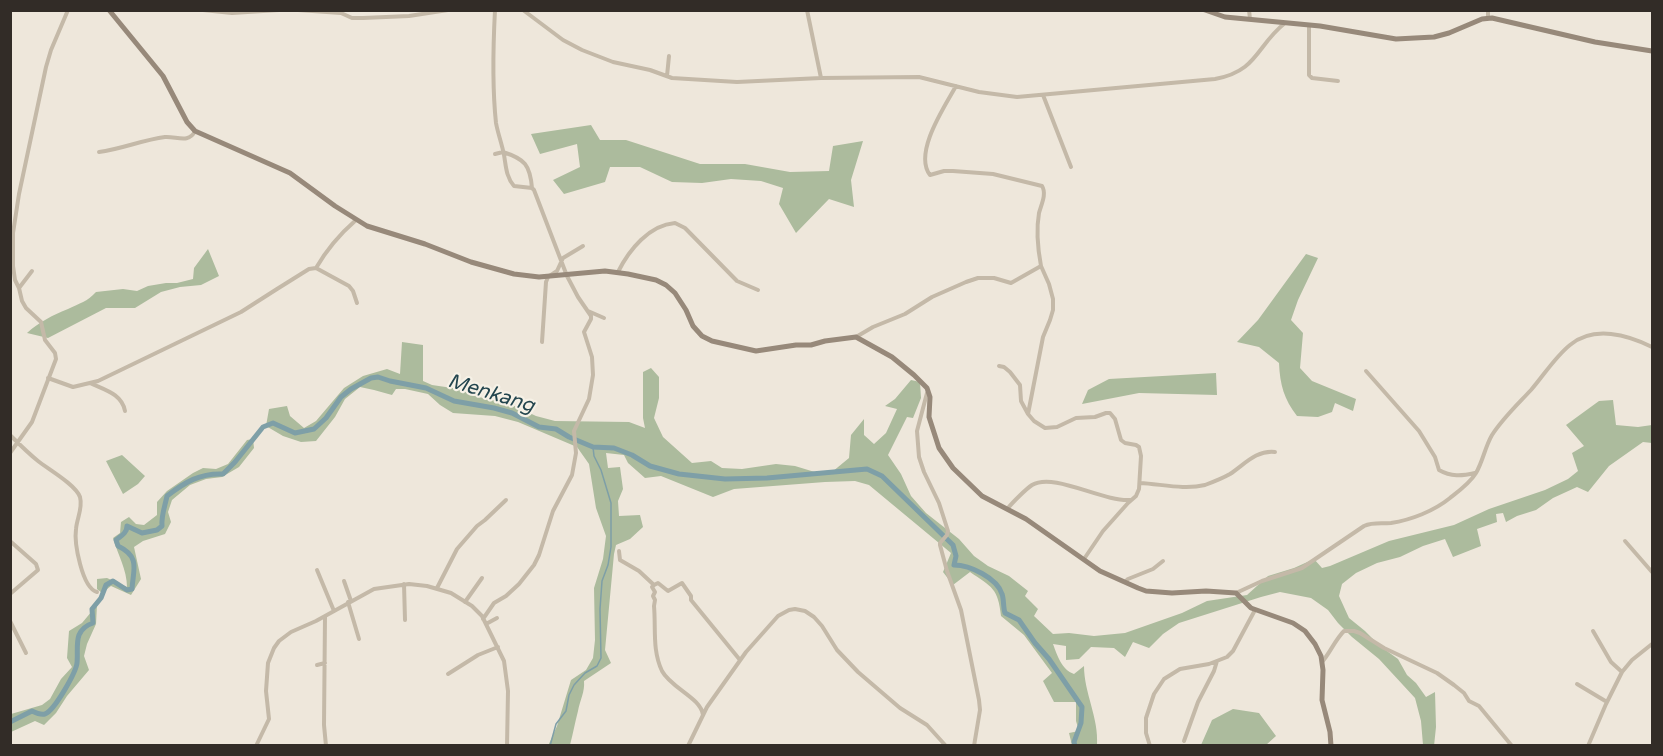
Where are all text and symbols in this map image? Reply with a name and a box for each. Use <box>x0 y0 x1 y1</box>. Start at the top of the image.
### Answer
water label: Menkang <box>445 369 537 419</box>

